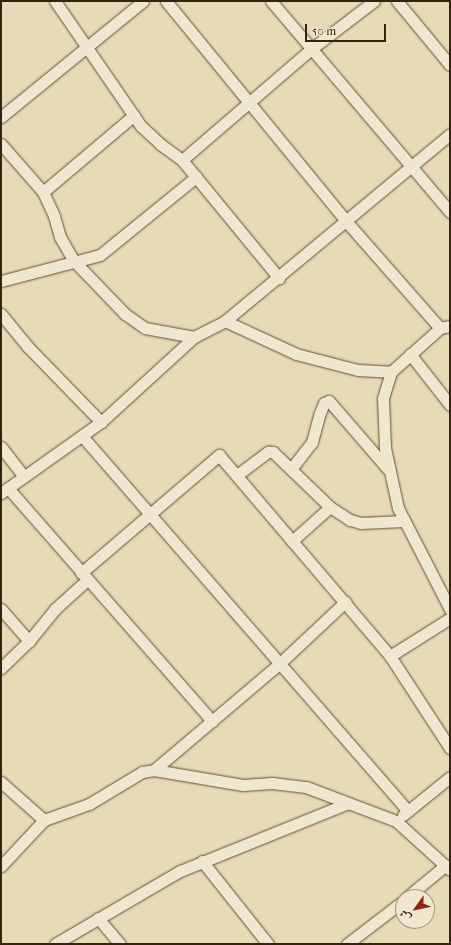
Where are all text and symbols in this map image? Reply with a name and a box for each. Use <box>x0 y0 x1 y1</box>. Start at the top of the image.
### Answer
scale bar <box>307 16 388 42</box>
text: 50 m <box>312 24 336 38</box>
north arrow <box>395 889 435 929</box>
text: ش <box>397 907 414 923</box>

